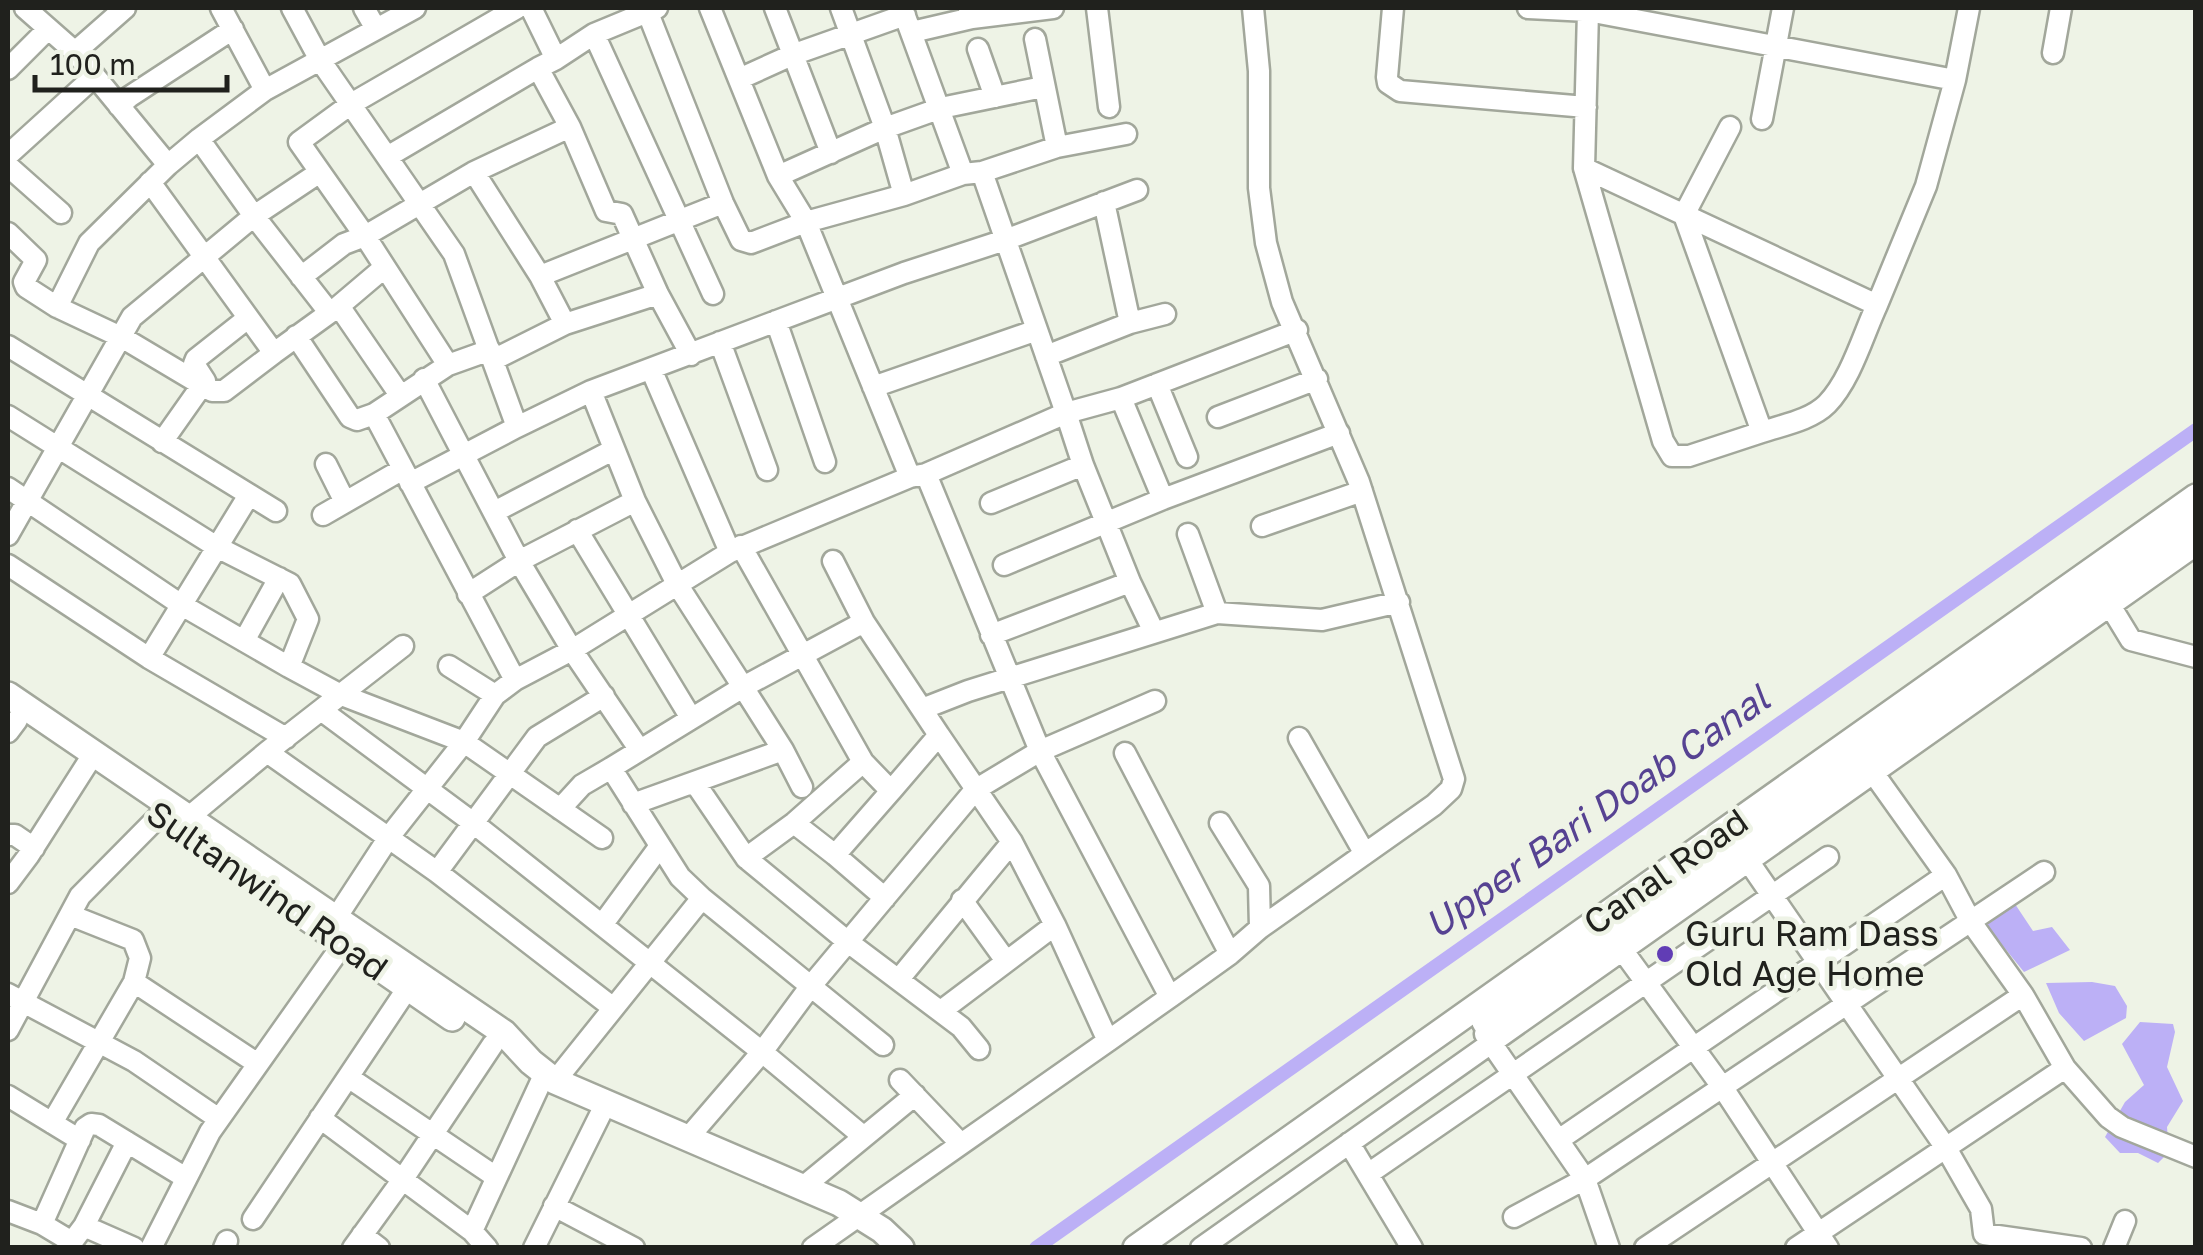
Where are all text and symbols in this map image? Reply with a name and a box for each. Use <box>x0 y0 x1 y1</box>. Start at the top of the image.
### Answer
scale bar <box>35 30 228 92</box>
text: 100 m <box>50 46 136 82</box>
water label: Upper Bari Doab Canal <box>1415 674 1779 947</box>
street label: Sultanwind Road <box>139 791 396 989</box>
street label: Canal Road <box>1575 799 1756 943</box>
place label: Guru Ram Dass Old Age Home <box>1685 912 1939 994</box>
marker: Guru Ram Dass Old Age Home <box>1654 943 1676 965</box>

